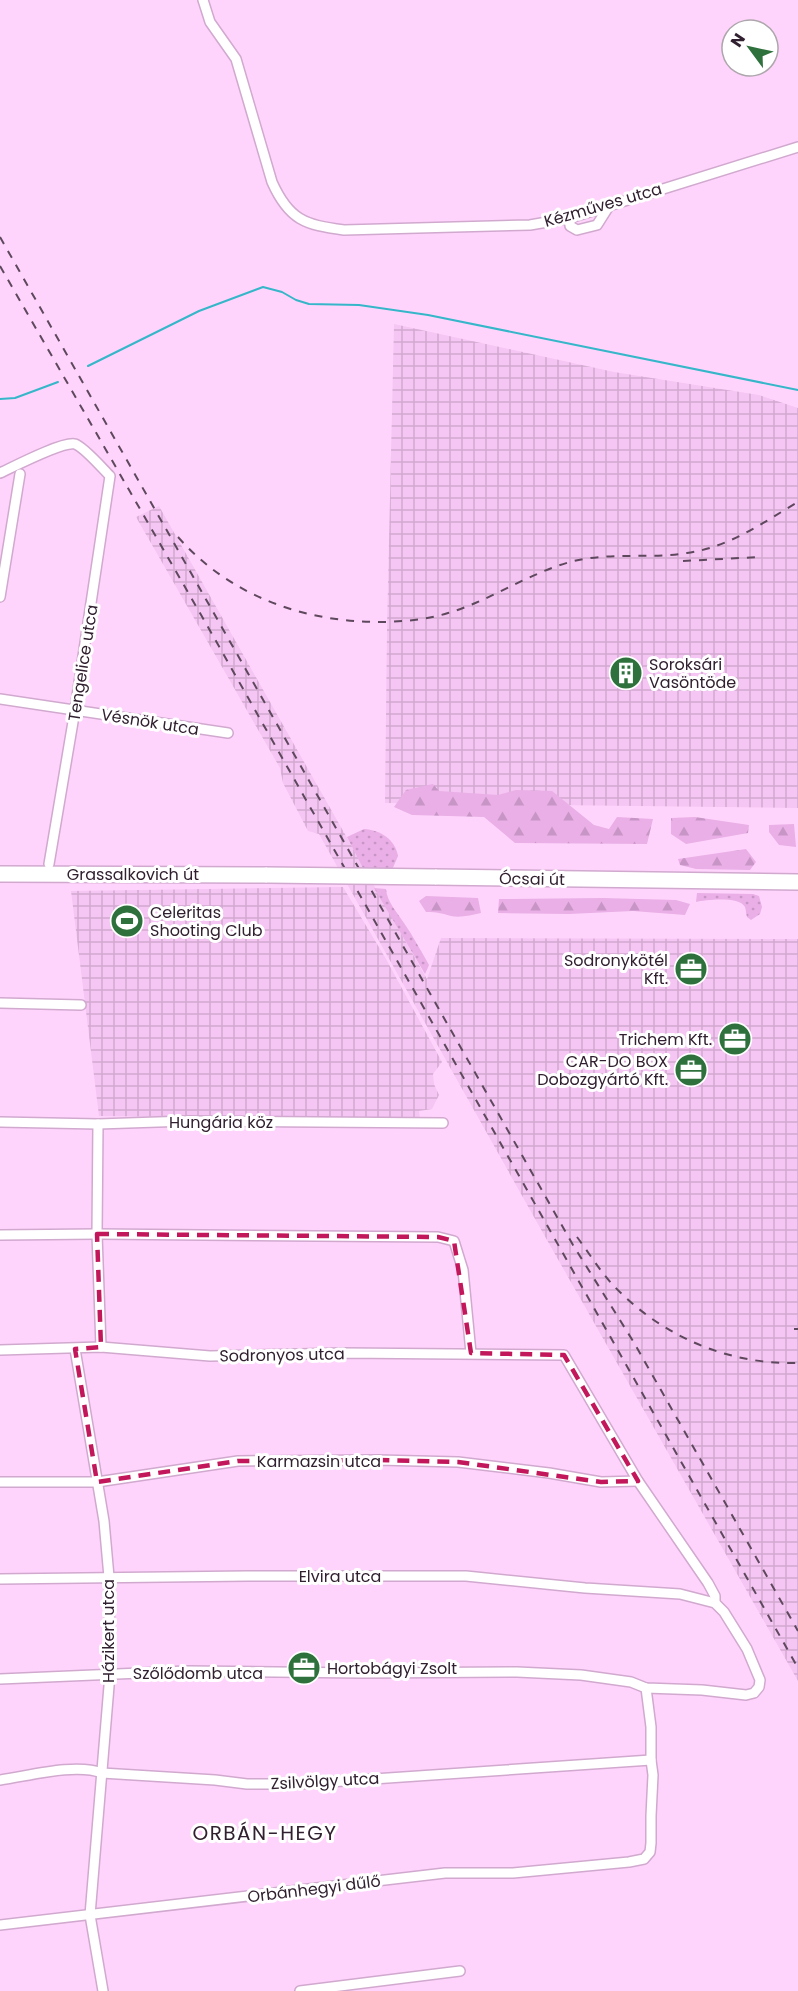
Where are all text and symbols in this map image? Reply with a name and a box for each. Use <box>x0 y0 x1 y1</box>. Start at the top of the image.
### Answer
north arrow <box>720 18 780 78</box>
text: N <box>725 29 751 51</box>
street label: Kézműves utca <box>541 177 665 233</box>
street label: Tengelice utca <box>62 603 104 723</box>
place label: Soroksári Vasöntöde <box>649 653 736 694</box>
building icon: Soroksári Vasöntöde <box>608 655 644 691</box>
street label: Vésnök utca <box>99 703 201 741</box>
street label: Grassalkovich út <box>67 863 199 886</box>
street label: Ócsai út <box>499 867 565 891</box>
place label: Celeritas Shooting Club <box>150 901 263 942</box>
sports icon: Celeritas Shooting Club <box>109 903 145 939</box>
place label: Sodronykötél Kft. <box>564 949 668 990</box>
office icon: Sodronykötél Kft. <box>673 951 709 987</box>
office icon: Trichem Kft. <box>717 1021 753 1057</box>
place label: Trichem Kft. <box>619 1028 712 1051</box>
place label: CAR-DO BOX Dobozgyártó Kft. <box>537 1050 668 1091</box>
office icon: CAR-DO BOX Dobozgyártó Kft. <box>673 1052 709 1088</box>
street label: Hungária köz <box>169 1111 273 1134</box>
street label: Sodronyos utca <box>219 1342 345 1368</box>
street label: Karmazsin utca <box>257 1450 381 1473</box>
street label: Elvira utca <box>299 1565 381 1588</box>
street label: Házikert utca <box>97 1579 120 1683</box>
office icon: Hortobágyi Zsolt <box>286 1650 322 1686</box>
place label: Hortobágyi Zsolt <box>327 1657 457 1680</box>
street label: Szőlődomb utca <box>133 1662 263 1685</box>
street label: Zsilvölgy utca <box>270 1767 380 1795</box>
district label: ORBÁN-HEGY <box>192 1819 338 1847</box>
street label: Orbánhegyi dűlő <box>246 1869 382 1909</box>

